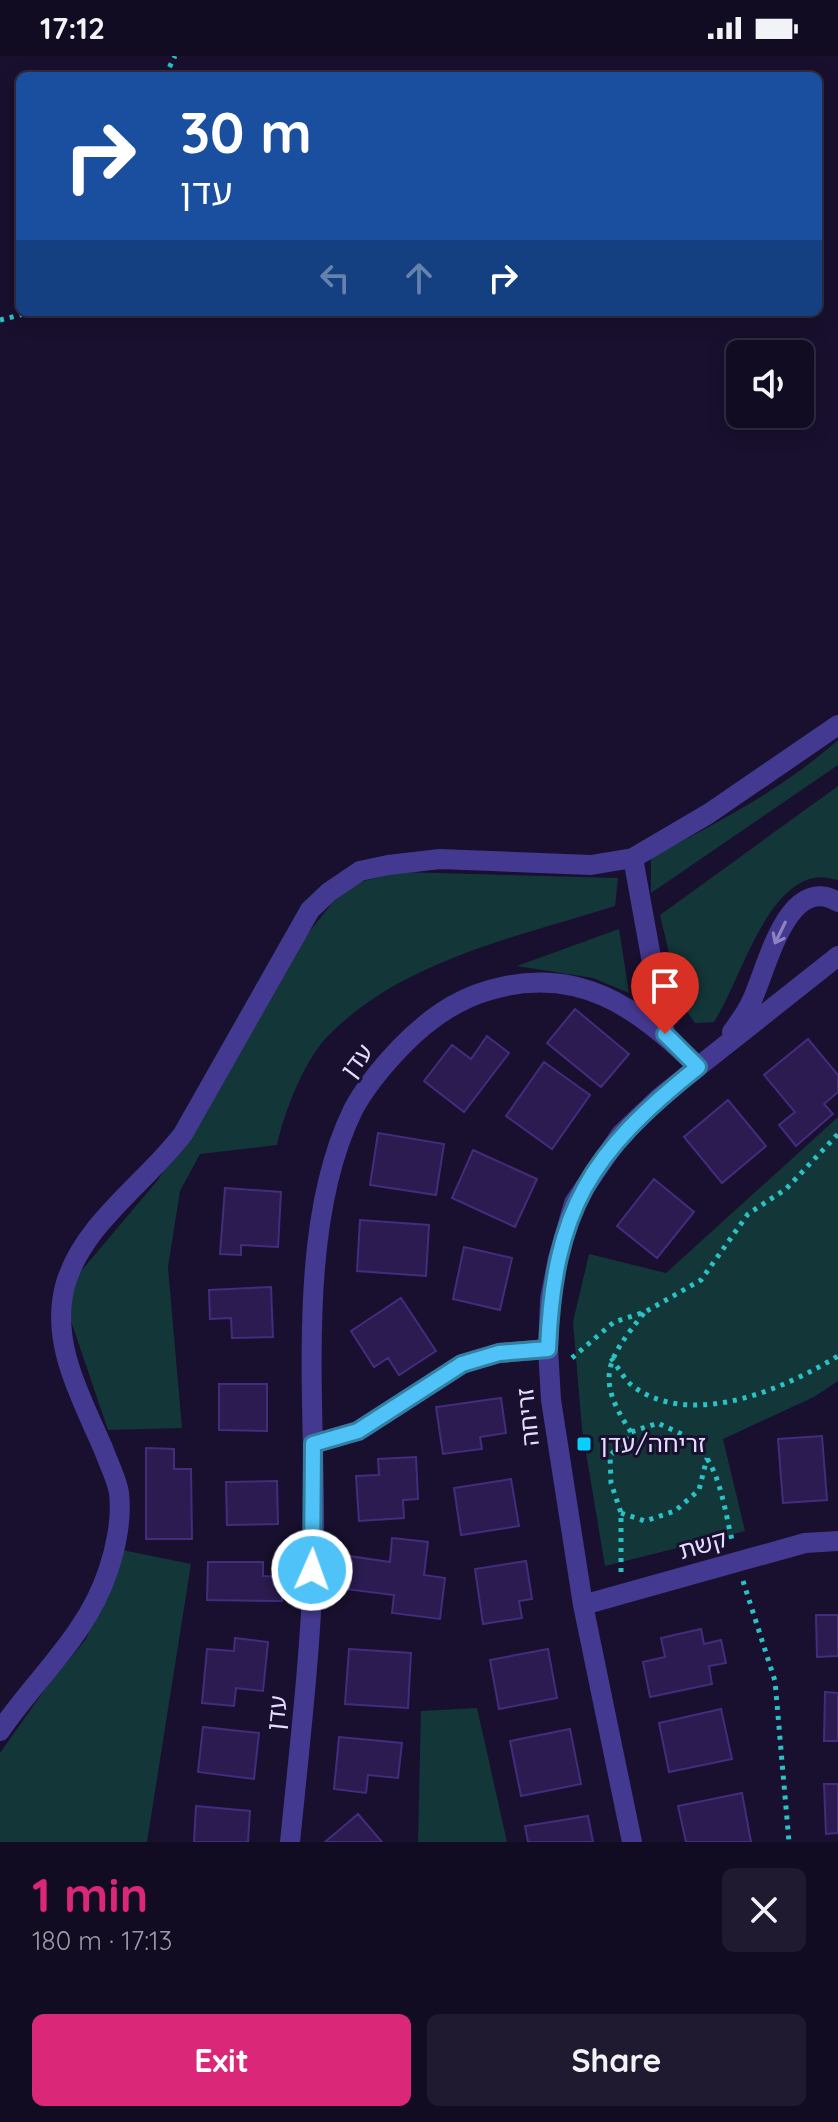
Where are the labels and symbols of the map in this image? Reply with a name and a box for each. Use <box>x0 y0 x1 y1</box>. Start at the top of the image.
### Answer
one-way arrow <box>772 921 787 945</box>
pin <box>631 952 699 1034</box>
street label: עדן <box>334 1037 379 1083</box>
street label: זריחה <box>509 1386 545 1448</box>
place label: זריחה/עדן <box>600 1428 706 1458</box>
marker: זריחה/עדן <box>575 1435 593 1453</box>
street label: קשת <box>675 1523 730 1565</box>
position arrow <box>270 1528 354 1612</box>
street label: עדן <box>259 1694 293 1732</box>

